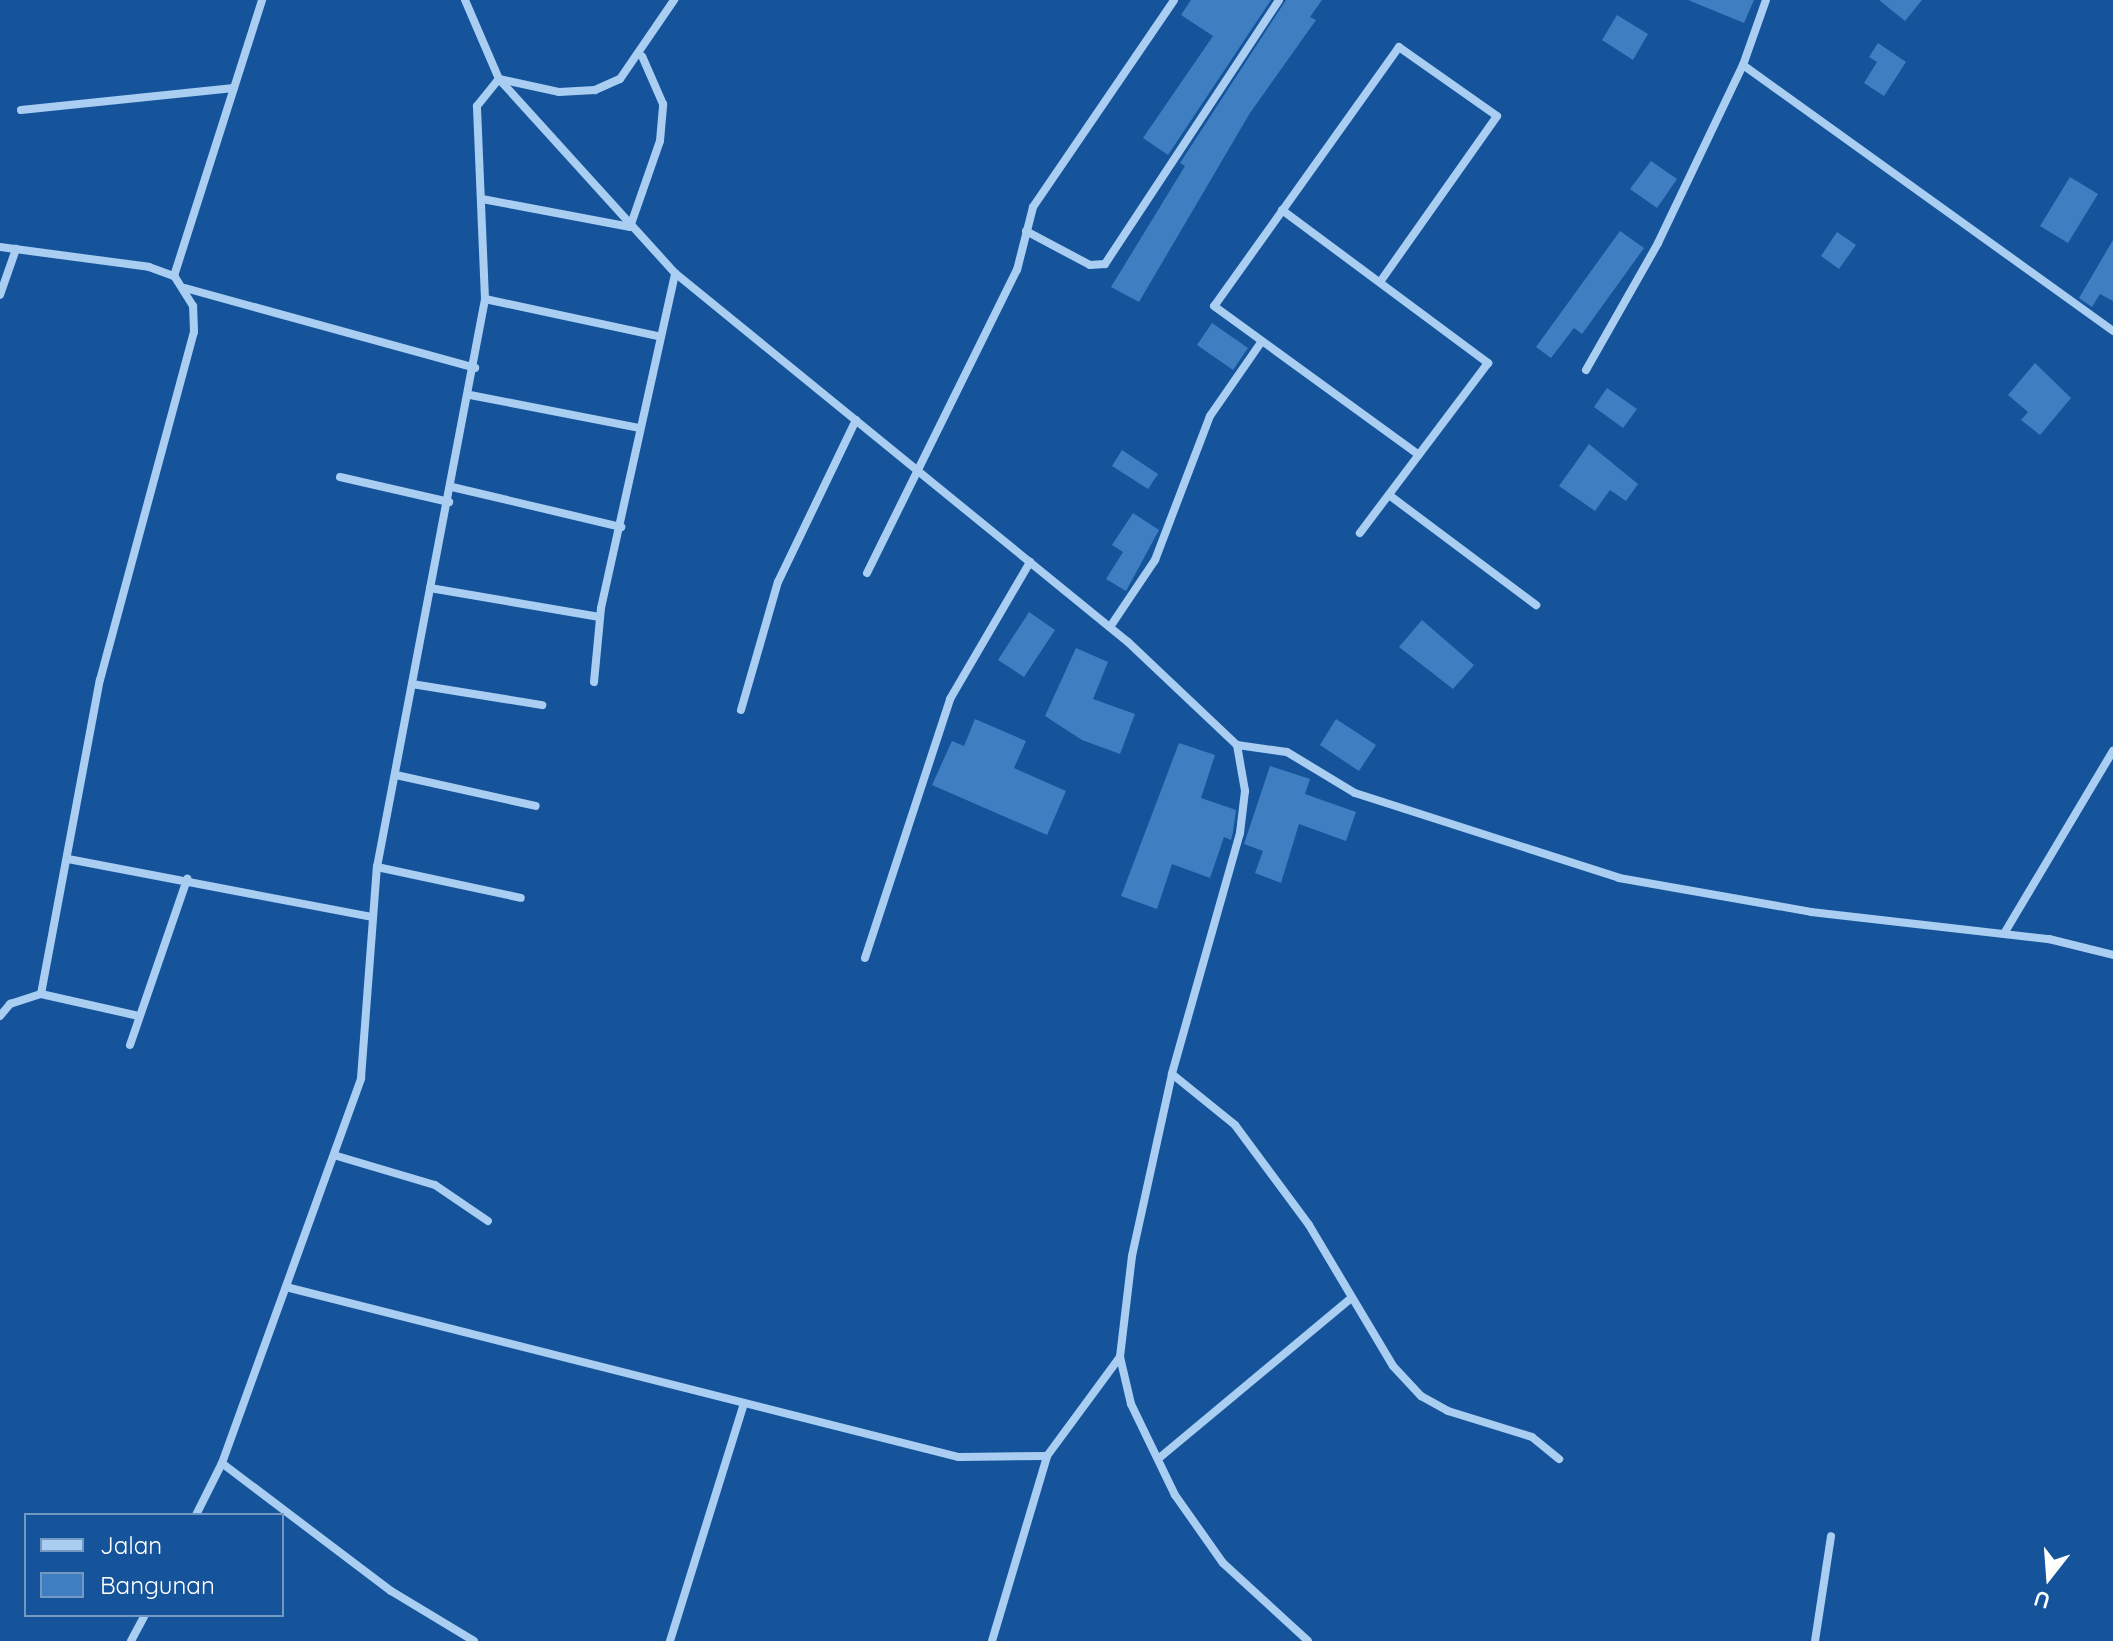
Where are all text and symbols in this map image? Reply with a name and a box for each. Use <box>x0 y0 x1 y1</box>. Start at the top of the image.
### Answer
legend <box>24 1513 284 1617</box>
text: Jalan <box>100 1530 162 1560</box>
north arrow <box>2009 1537 2089 1617</box>
text: Bangunan <box>100 1570 215 1600</box>
text: U <box>2030 1584 2054 1616</box>

